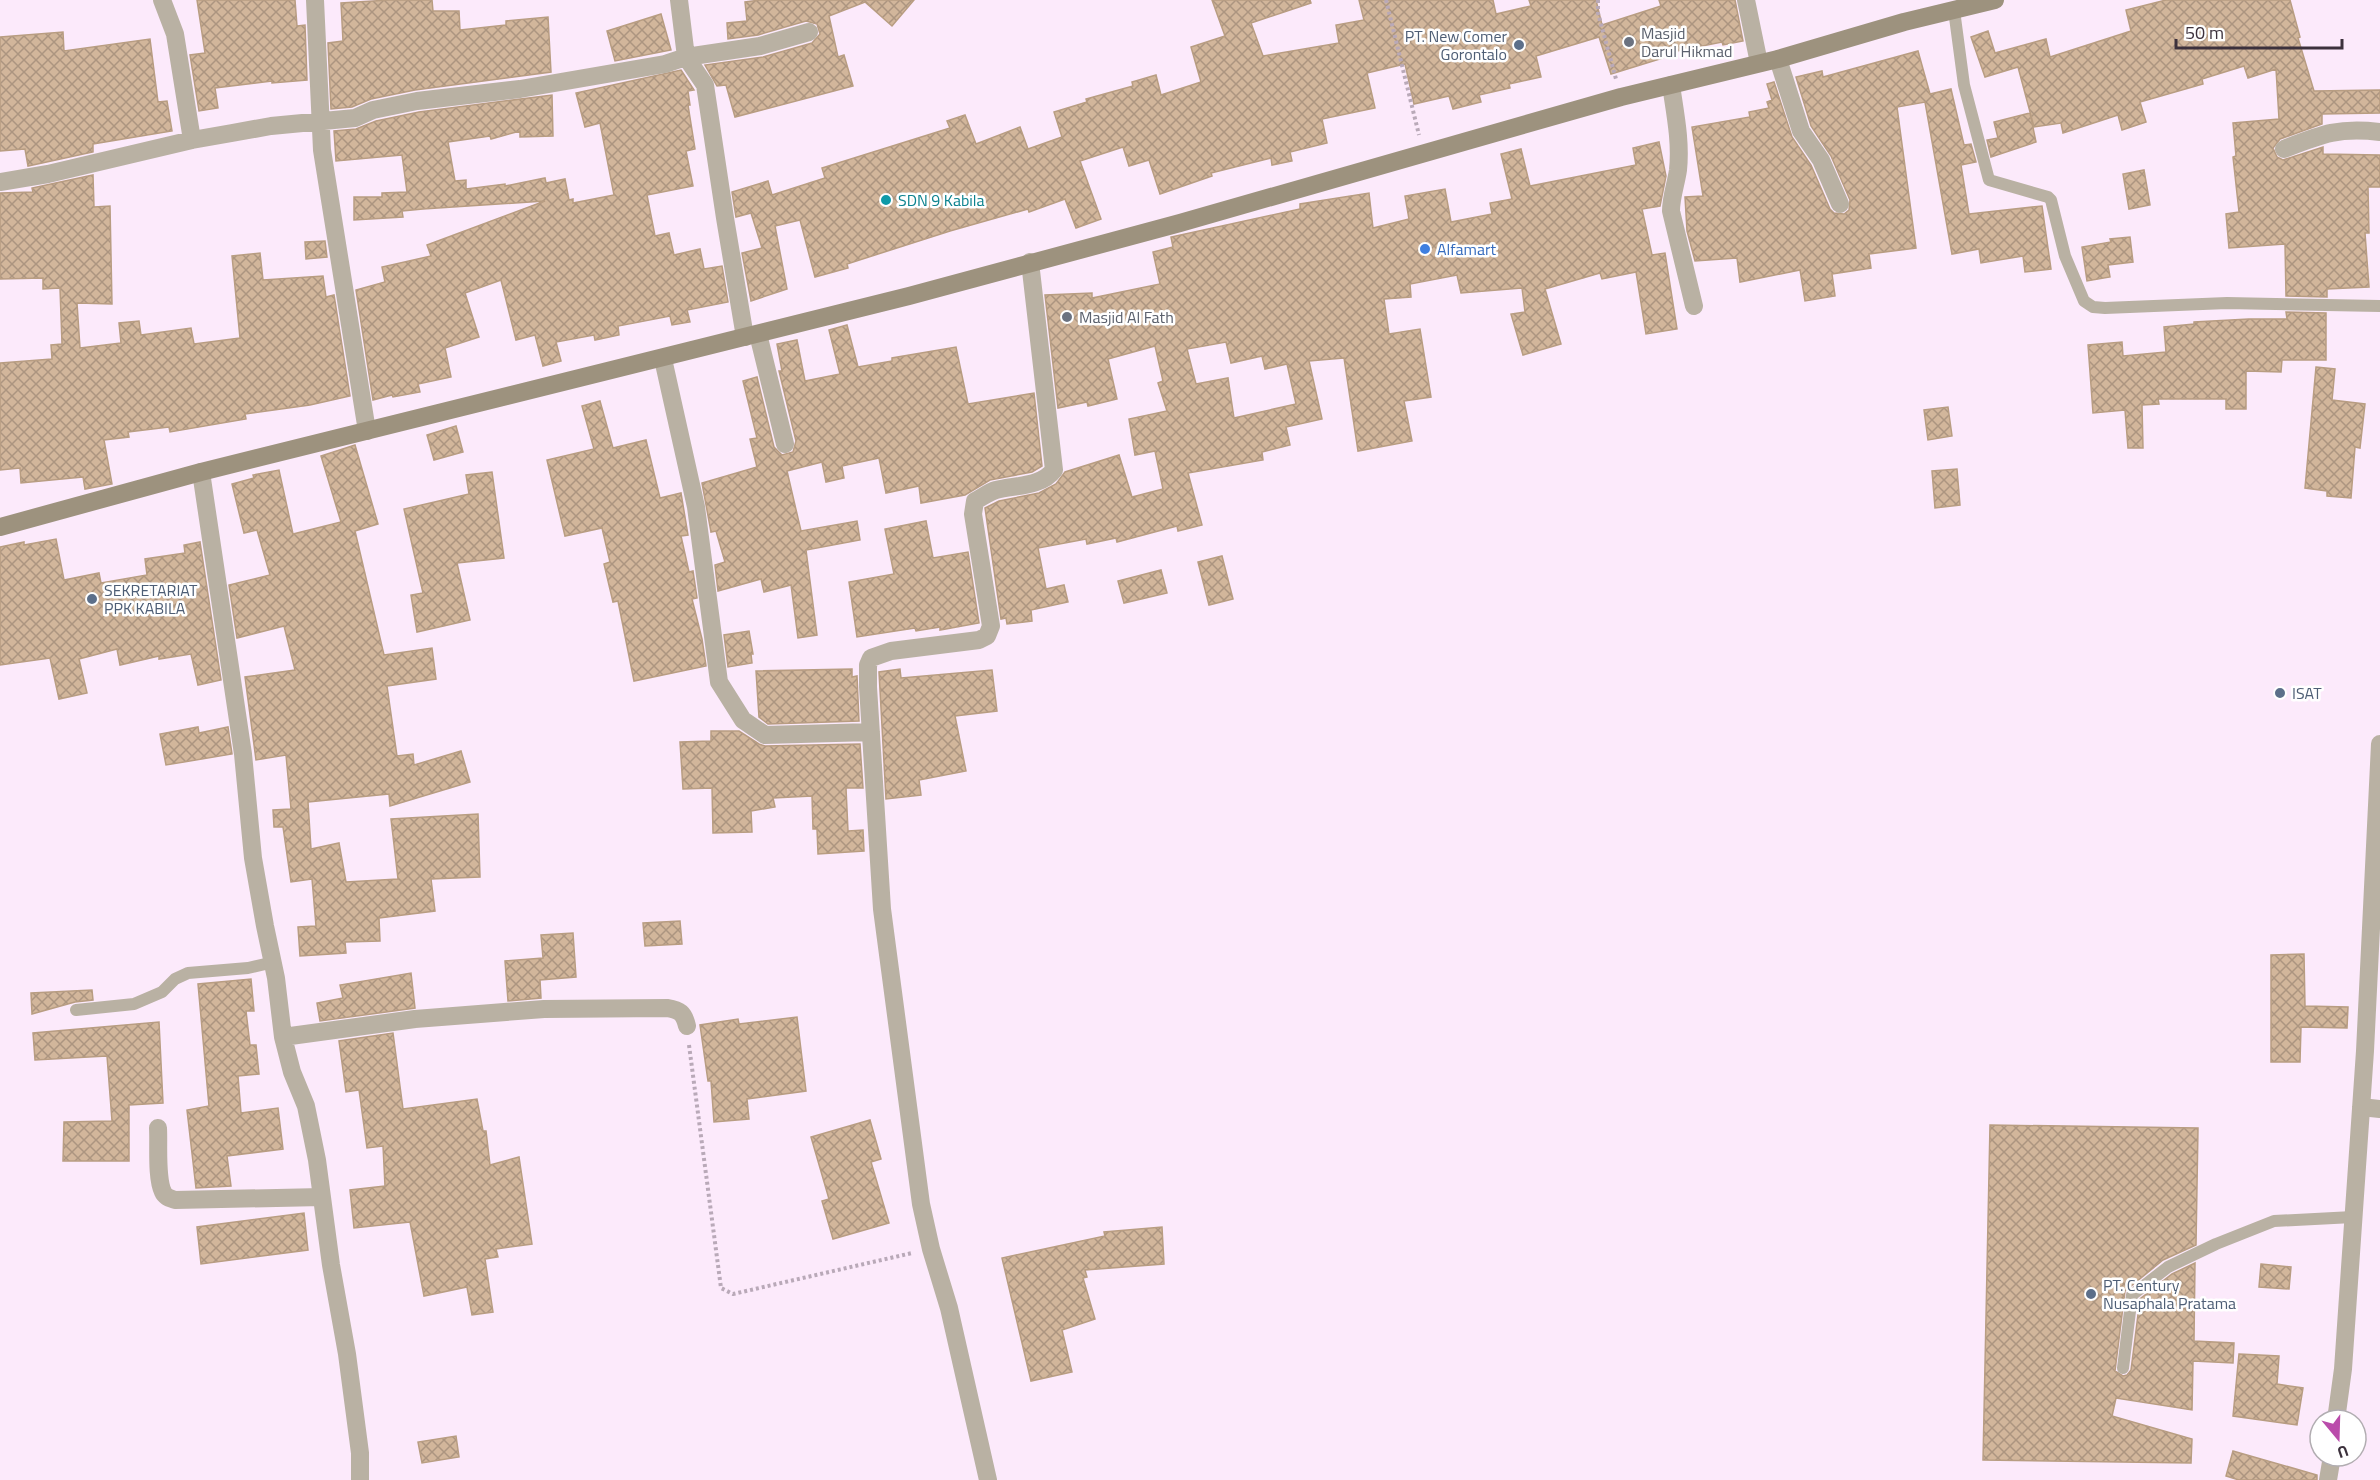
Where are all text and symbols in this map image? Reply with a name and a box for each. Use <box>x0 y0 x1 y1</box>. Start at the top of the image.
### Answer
scale bar <box>2176 12 2342 50</box>
text: 50 m <box>2185 19 2224 46</box>
place label: Masjid Darul Hikmad <box>1641 21 1732 63</box>
place label: PT. New Comer Gorontalo <box>1405 24 1507 66</box>
marker: Masjid Darul Hikmad <box>1622 35 1636 49</box>
marker: PT. New Comer Gorontalo <box>1512 38 1526 52</box>
place label: SDN 9 Kabila <box>898 188 985 212</box>
marker: SDN 9 Kabila <box>879 193 893 207</box>
place label: Alfamart <box>1437 237 1496 261</box>
marker: Alfamart <box>1418 242 1432 256</box>
place label: Masjid Al Fath <box>1079 305 1174 329</box>
marker: Masjid Al Fath <box>1060 310 1074 324</box>
place label: SEKRETARIAT PPK KABILA <box>104 578 198 620</box>
marker: SEKRETARIAT PPK KABILA <box>85 592 99 606</box>
place label: ISAT <box>2292 681 2322 705</box>
marker: ISAT <box>2273 686 2287 700</box>
place label: PT. Century Nusaphala Pratama <box>2103 1273 2236 1315</box>
marker: PT. Century Nusaphala Pratama <box>2084 1287 2098 1301</box>
north arrow <box>2308 1408 2368 1468</box>
text: U <box>2334 1439 2352 1465</box>

